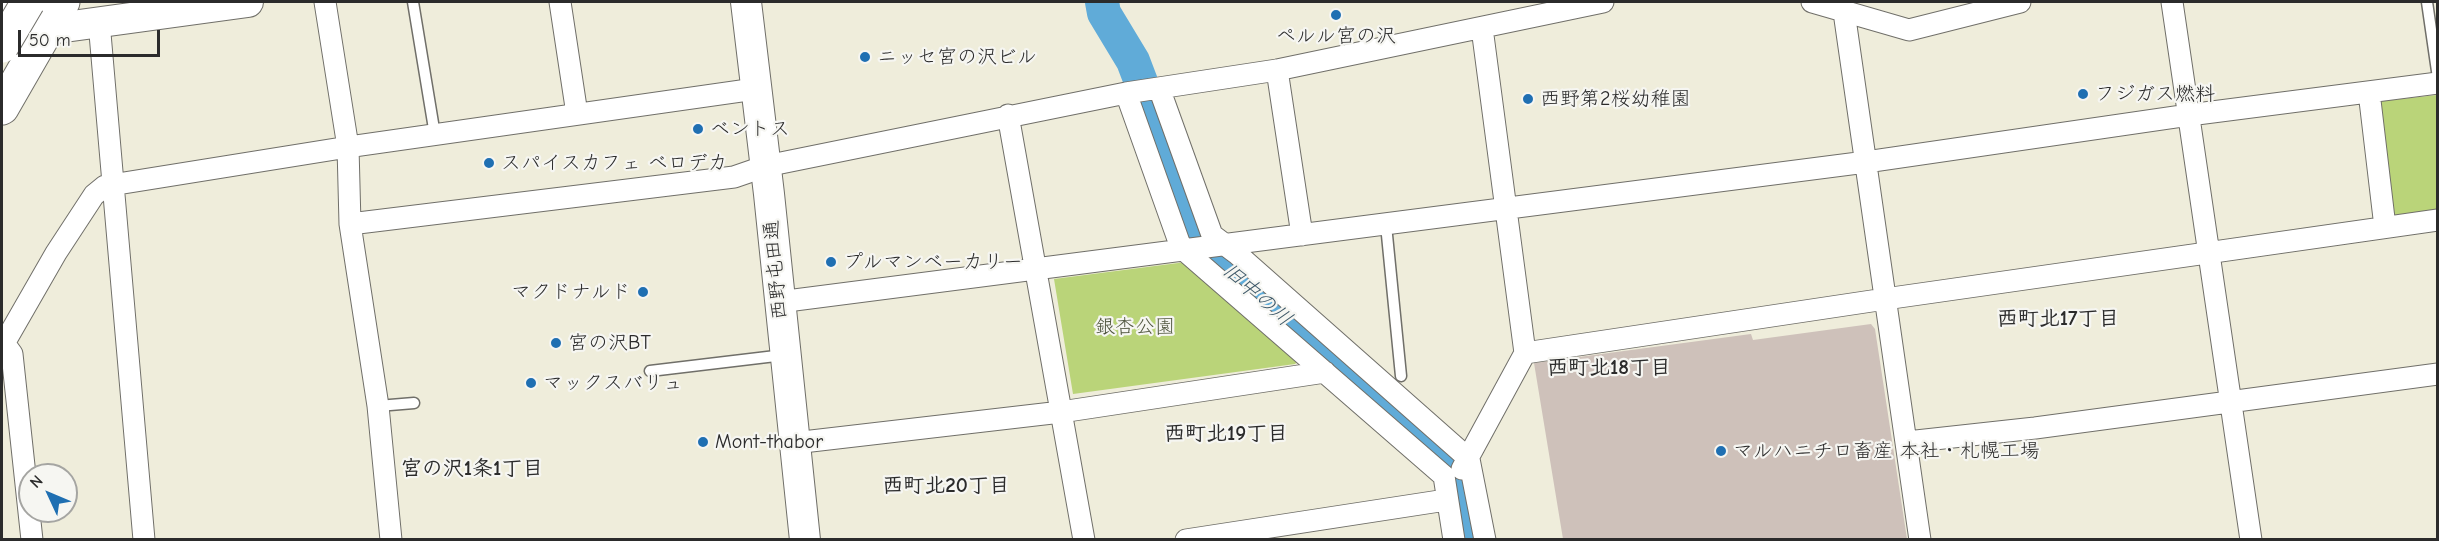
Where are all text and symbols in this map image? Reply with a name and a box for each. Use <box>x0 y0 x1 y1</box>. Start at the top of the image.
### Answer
marker: ペルル宮の沢 <box>1329 8 1343 22</box>
scale bar <box>21 18 164 56</box>
place label: ペルル宮の沢 <box>1276 24 1396 48</box>
text: 50 m <box>29 30 71 51</box>
place label: ニッセ宮の沢ビル <box>877 45 1037 69</box>
marker: ニッセ宮の沢ビル <box>858 50 872 64</box>
place label: フジガス燃料 <box>2095 82 2215 106</box>
place label: 西野第2桜幼稚園 <box>1540 87 1690 111</box>
marker: フジガス燃料 <box>2076 87 2090 101</box>
marker: 西野第2桜幼稚園 <box>1521 92 1535 106</box>
place label: ベントス <box>710 117 790 141</box>
marker: ベントス <box>691 122 705 136</box>
place label: スパイスカフェ ベロデカ <box>501 151 728 175</box>
marker: スパイスカフェ ベロデカ <box>482 156 496 170</box>
street label: 西野屯田通 <box>760 219 792 321</box>
place label: プルマンベーカリー <box>843 250 1023 274</box>
marker: プルマンベーカリー <box>824 255 838 269</box>
water label: 旧中の川 <box>1217 258 1297 332</box>
place label: マクドナルド <box>511 280 631 304</box>
marker: マクドナルド <box>636 285 650 299</box>
district label: 西町北17丁目 <box>1997 306 2119 332</box>
park label: 銀杏公園 <box>1095 315 1175 339</box>
place label: 宮の沢BT <box>568 331 651 355</box>
marker: 宮の沢BT <box>549 336 563 350</box>
district label: 西町北18丁目 <box>1547 355 1671 381</box>
place label: マックスバリュ <box>543 371 683 395</box>
marker: マックスバリュ <box>524 376 538 390</box>
district label: 西町北19丁目 <box>1164 421 1288 447</box>
place label: Mont-thabor <box>715 430 823 454</box>
marker: Mont-thabor <box>696 435 710 449</box>
place label: マルハニチロ畜産 本社・札幌工場 <box>1733 439 2040 463</box>
marker: マルハニチロ畜産 本社・札幌工場 <box>1714 444 1728 458</box>
district label: 宮の沢1条1丁目 <box>401 456 543 482</box>
north arrow <box>18 463 78 523</box>
text: N <box>26 472 47 492</box>
district label: 西町北20丁目 <box>882 473 1010 499</box>

